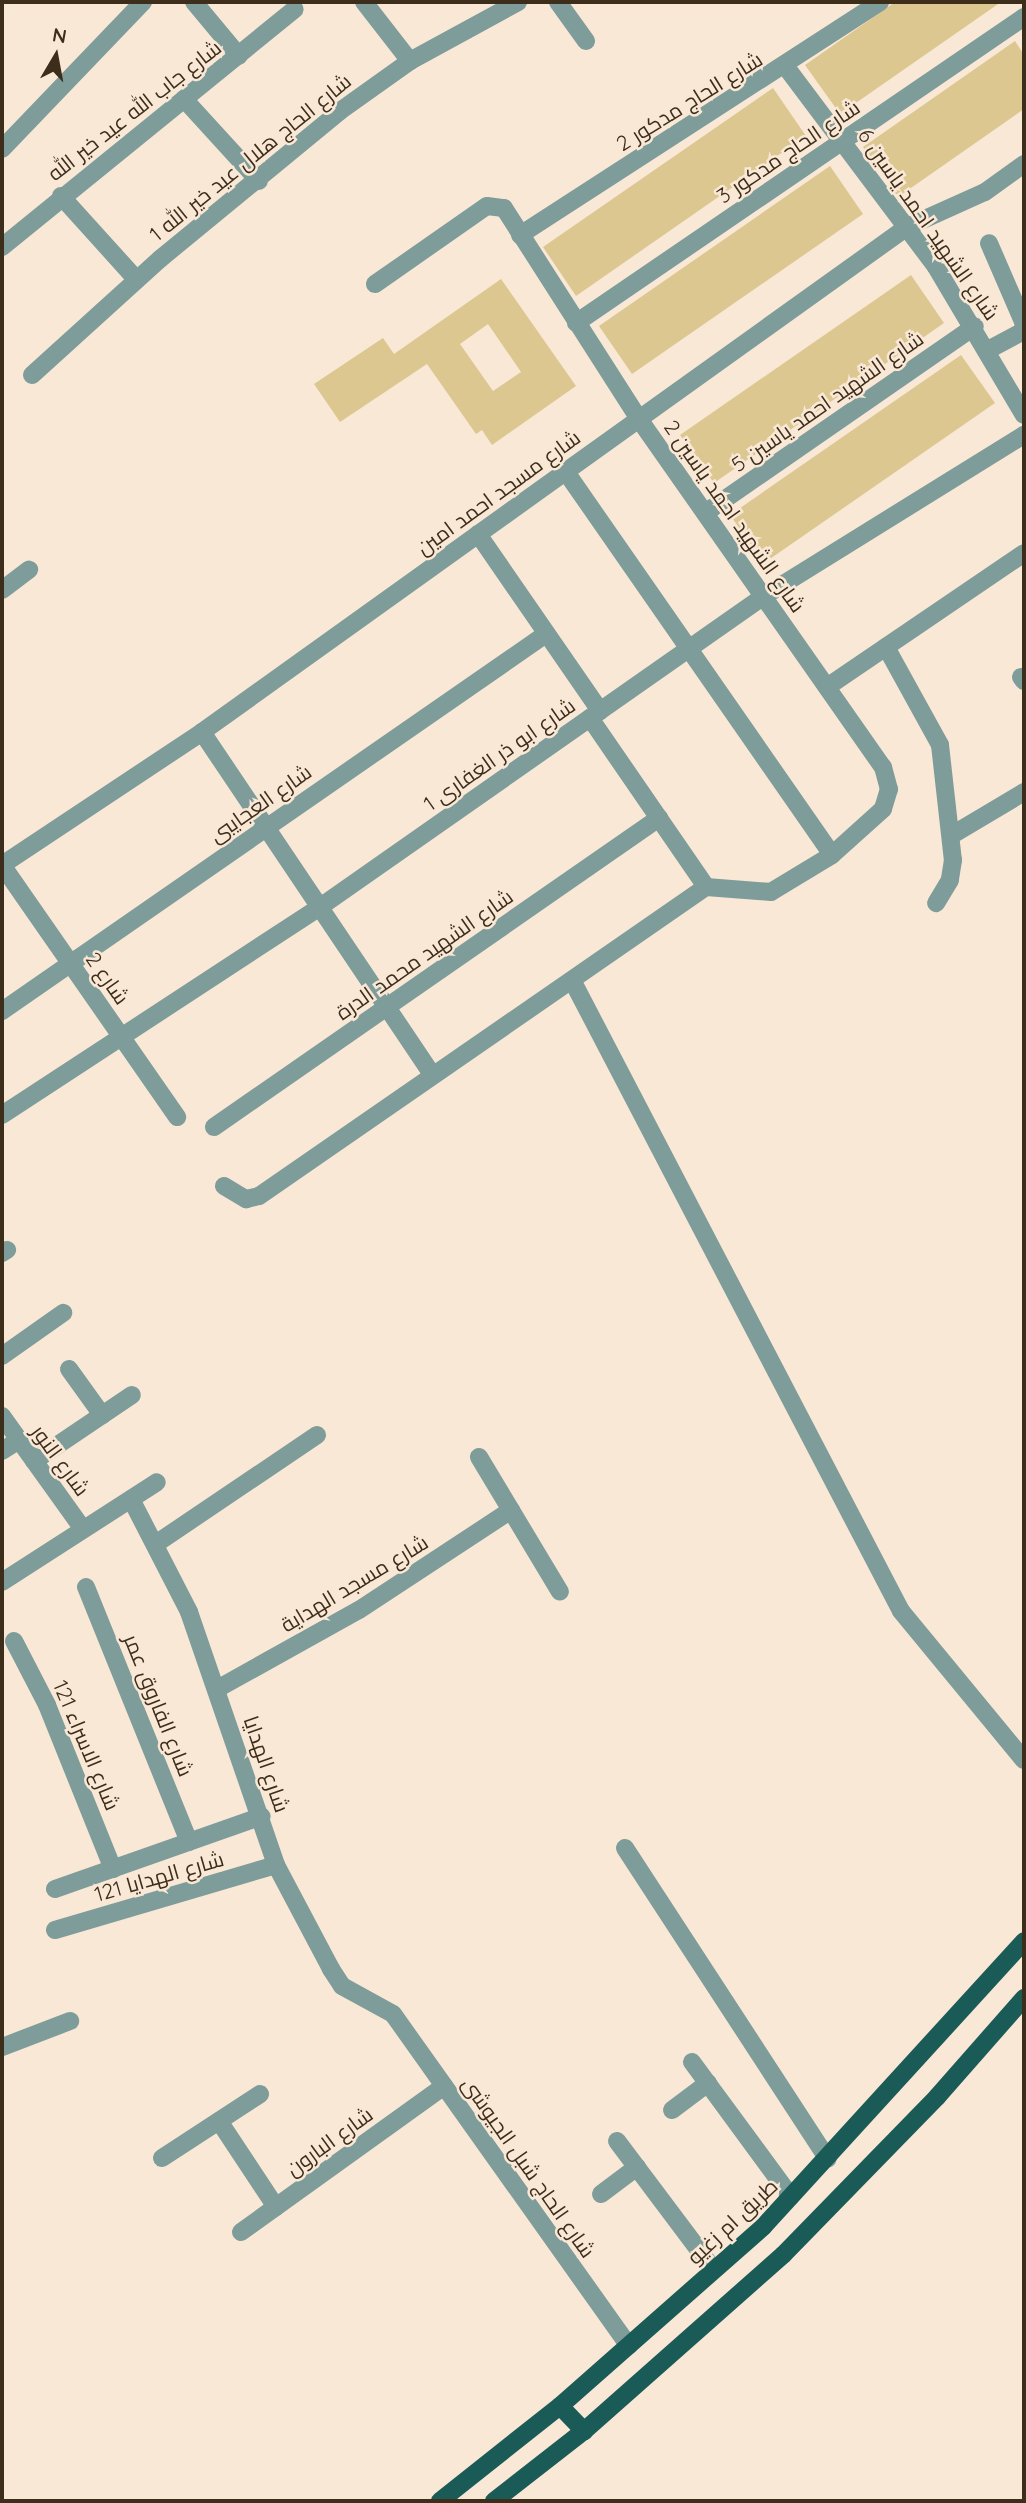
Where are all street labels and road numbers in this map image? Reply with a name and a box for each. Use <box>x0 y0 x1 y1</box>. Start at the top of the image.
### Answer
street label: شارع جاب الله عيد خير الله <box>42 34 226 186</box>
street label: شارع الحاج مدكور 2 <box>611 46 767 156</box>
street label: شارع الحاج هلال عيد خير الله 1 <box>144 68 356 246</box>
street label: شارع الحاج مدكور 3 <box>712 94 864 208</box>
street label: شارع الشهيد احمد ياسين 6 <box>853 123 1005 325</box>
street label: شارع الشهيد احمد ياسين 5 <box>726 325 928 477</box>
street label: شارع الشهيد احمد ياسين 2 <box>659 415 811 617</box>
street label: شارع مسجد احمد امين <box>411 424 585 560</box>
street label: شارع ابو ذر الغفارى 1 <box>418 692 580 816</box>
street label: شارع العجايبى <box>204 759 316 847</box>
street label: شارع الشهيد محمد الدرة <box>331 883 517 1025</box>
street label: شارع 2 <box>81 947 135 1009</box>
street label: شارع النور <box>27 1420 95 1500</box>
street label: شارع مسجد الهداية <box>276 1529 432 1637</box>
street label: شارع الفاروق عمر <box>119 1630 199 1780</box>
street label: شارع الاسراء 121 <box>48 1676 126 1814</box>
street label: شارع الهدايا <box>239 1712 295 1816</box>
street label: شارع الهدايا 121 <box>91 1846 227 1906</box>
street label: شارع الحاج شبل الجيوشى <box>457 2072 601 2262</box>
street label: شارع البارون <box>281 2101 377 2181</box>
street label: طريق ام زغيو <box>682 2173 782 2269</box>

